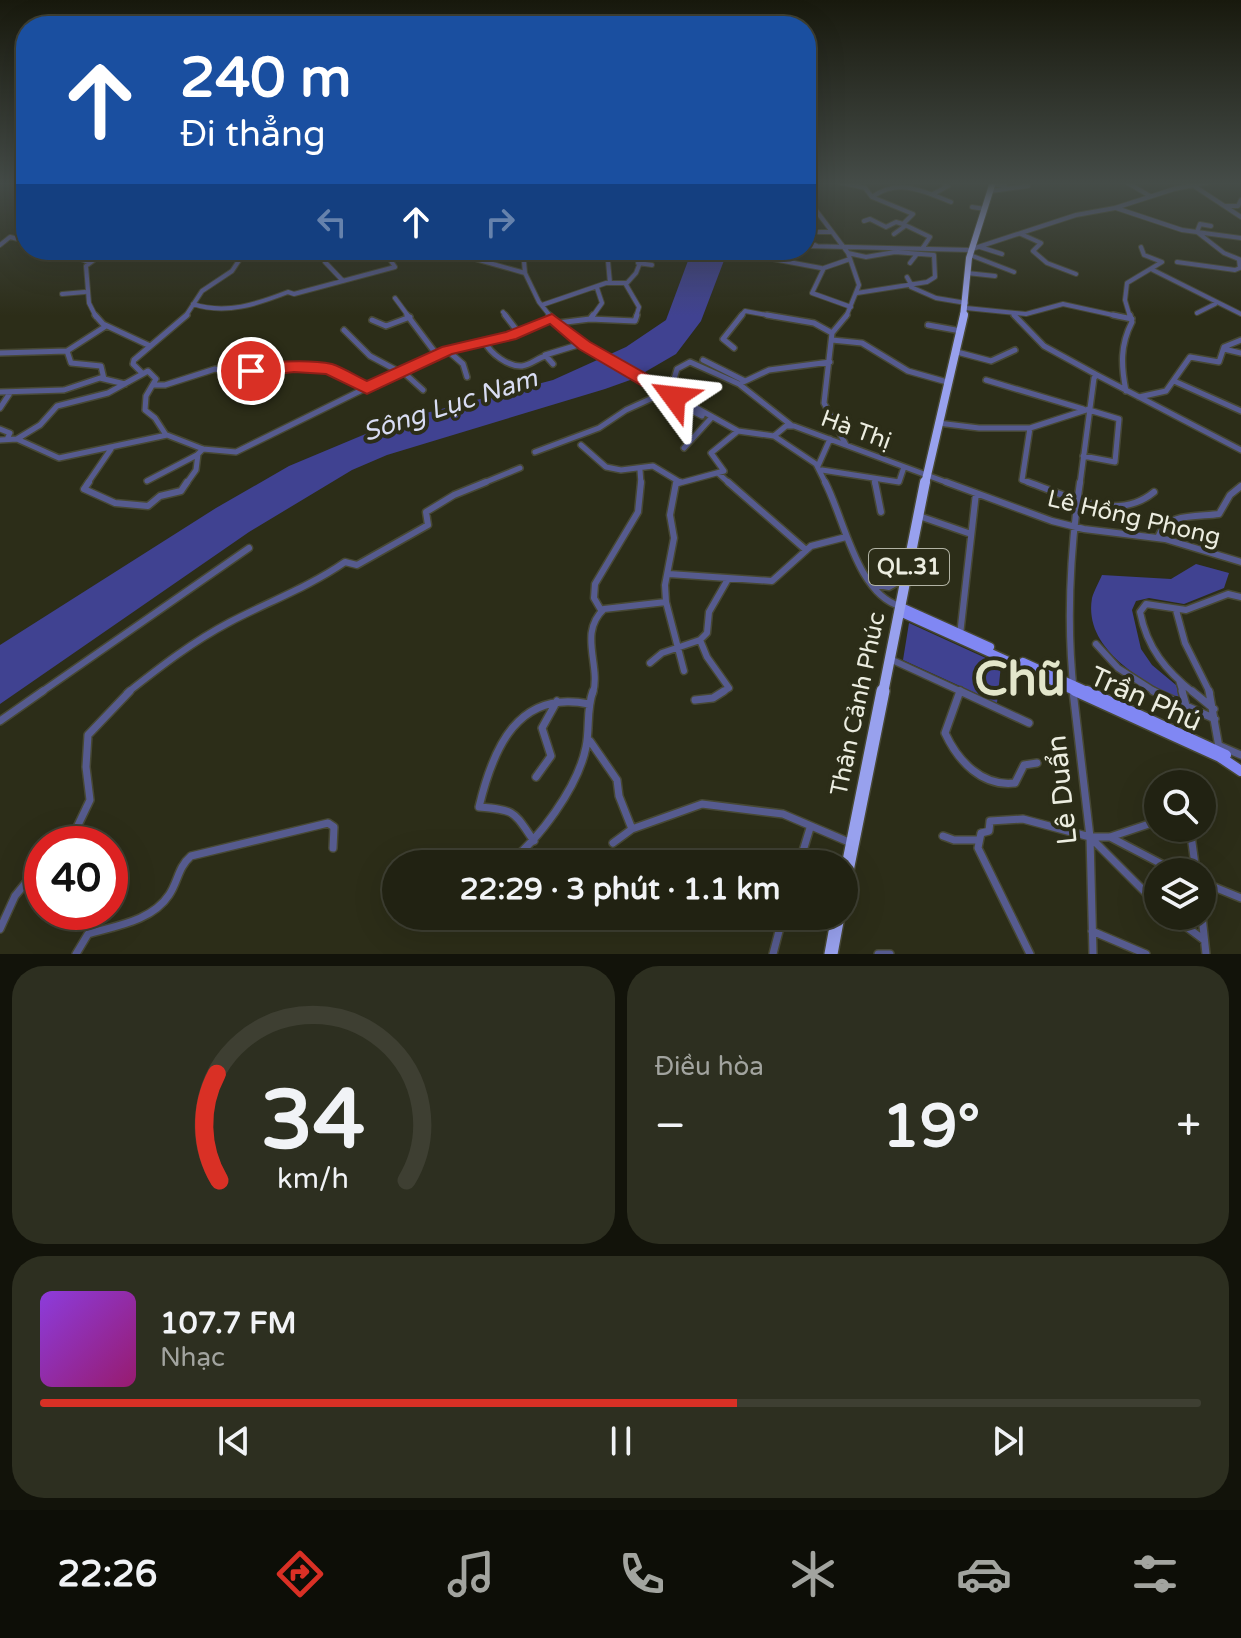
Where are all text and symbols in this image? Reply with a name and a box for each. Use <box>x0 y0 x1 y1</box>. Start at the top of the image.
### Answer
text: 240 m <box>180 45 351 112</box>
icon: ahead <box>48 48 152 152</box>
text: Đi thẳng <box>180 113 326 156</box>
icon: left <box>310 200 354 244</box>
icon: ahead <box>394 200 438 244</box>
icon: right <box>478 200 522 244</box>
pin <box>217 337 285 405</box>
icon: arrive <box>229 349 273 393</box>
position arrow <box>632 355 716 439</box>
water label: Sông Lục Nam <box>359 362 542 448</box>
street label: Hà Thị <box>817 404 895 456</box>
street label: Lê Hồng Phong <box>1045 484 1223 552</box>
road number: QL.31 <box>869 549 949 585</box>
street label: Thân Cảnh Phúc <box>824 610 892 798</box>
district label: Chũ <box>974 651 1066 709</box>
street label: Trần Phú <box>1085 659 1207 739</box>
street label: Lê Duẩn <box>1039 734 1085 846</box>
map controls <box>1144 770 1216 930</box>
button: search <box>1144 770 1216 842</box>
speed limit sign: 40 <box>24 826 128 930</box>
button: layers <box>1144 858 1216 930</box>
text: 22:29 · 3 phút · 1.1 km <box>460 871 780 908</box>
text: Điều hòa <box>655 1051 764 1082</box>
text: 34 <box>261 1071 365 1171</box>
text: 19° <box>882 1091 980 1163</box>
text: − <box>655 1100 686 1153</box>
text: + <box>1176 1100 1201 1153</box>
text: km/h <box>277 1162 349 1196</box>
text: 107.7 FM <box>160 1305 296 1342</box>
text: Nhạc <box>160 1342 225 1373</box>
icon: previous <box>212 1419 256 1463</box>
icon: pause <box>599 1419 643 1463</box>
icon: next <box>986 1419 1030 1463</box>
icon: directions <box>272 1546 328 1602</box>
icon: music <box>443 1546 499 1602</box>
icon: phone <box>614 1546 670 1602</box>
icon: climate <box>785 1546 841 1602</box>
icon: car <box>956 1546 1012 1602</box>
icon: filters <box>1127 1546 1183 1602</box>
text: 22:26 <box>58 1553 157 1596</box>

